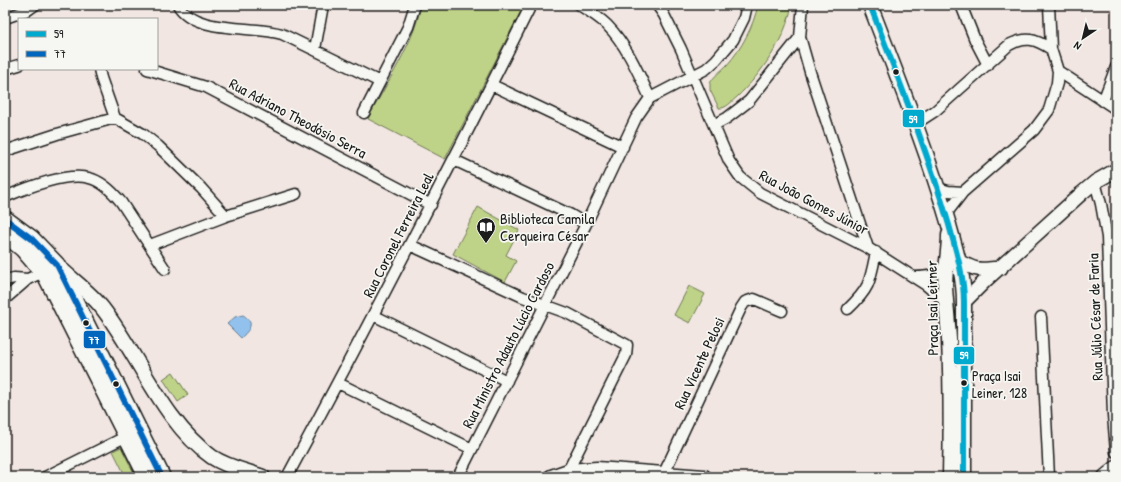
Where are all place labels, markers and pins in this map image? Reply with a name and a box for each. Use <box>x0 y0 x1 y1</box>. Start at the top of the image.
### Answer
unlabelled marker <box>891 67 901 77</box>
place label: Biblioteca Camila Cerqueira César <box>500 208 594 246</box>
library icon: Biblioteca Camila Cerqueira César <box>475 216 497 244</box>
unlabelled marker <box>81 318 91 328</box>
place label: Praça Isai Leiner, 128 <box>972 366 1027 402</box>
marker: Praça Isai Leiner, 128 <box>959 378 969 388</box>
unlabelled marker <box>111 379 121 389</box>

